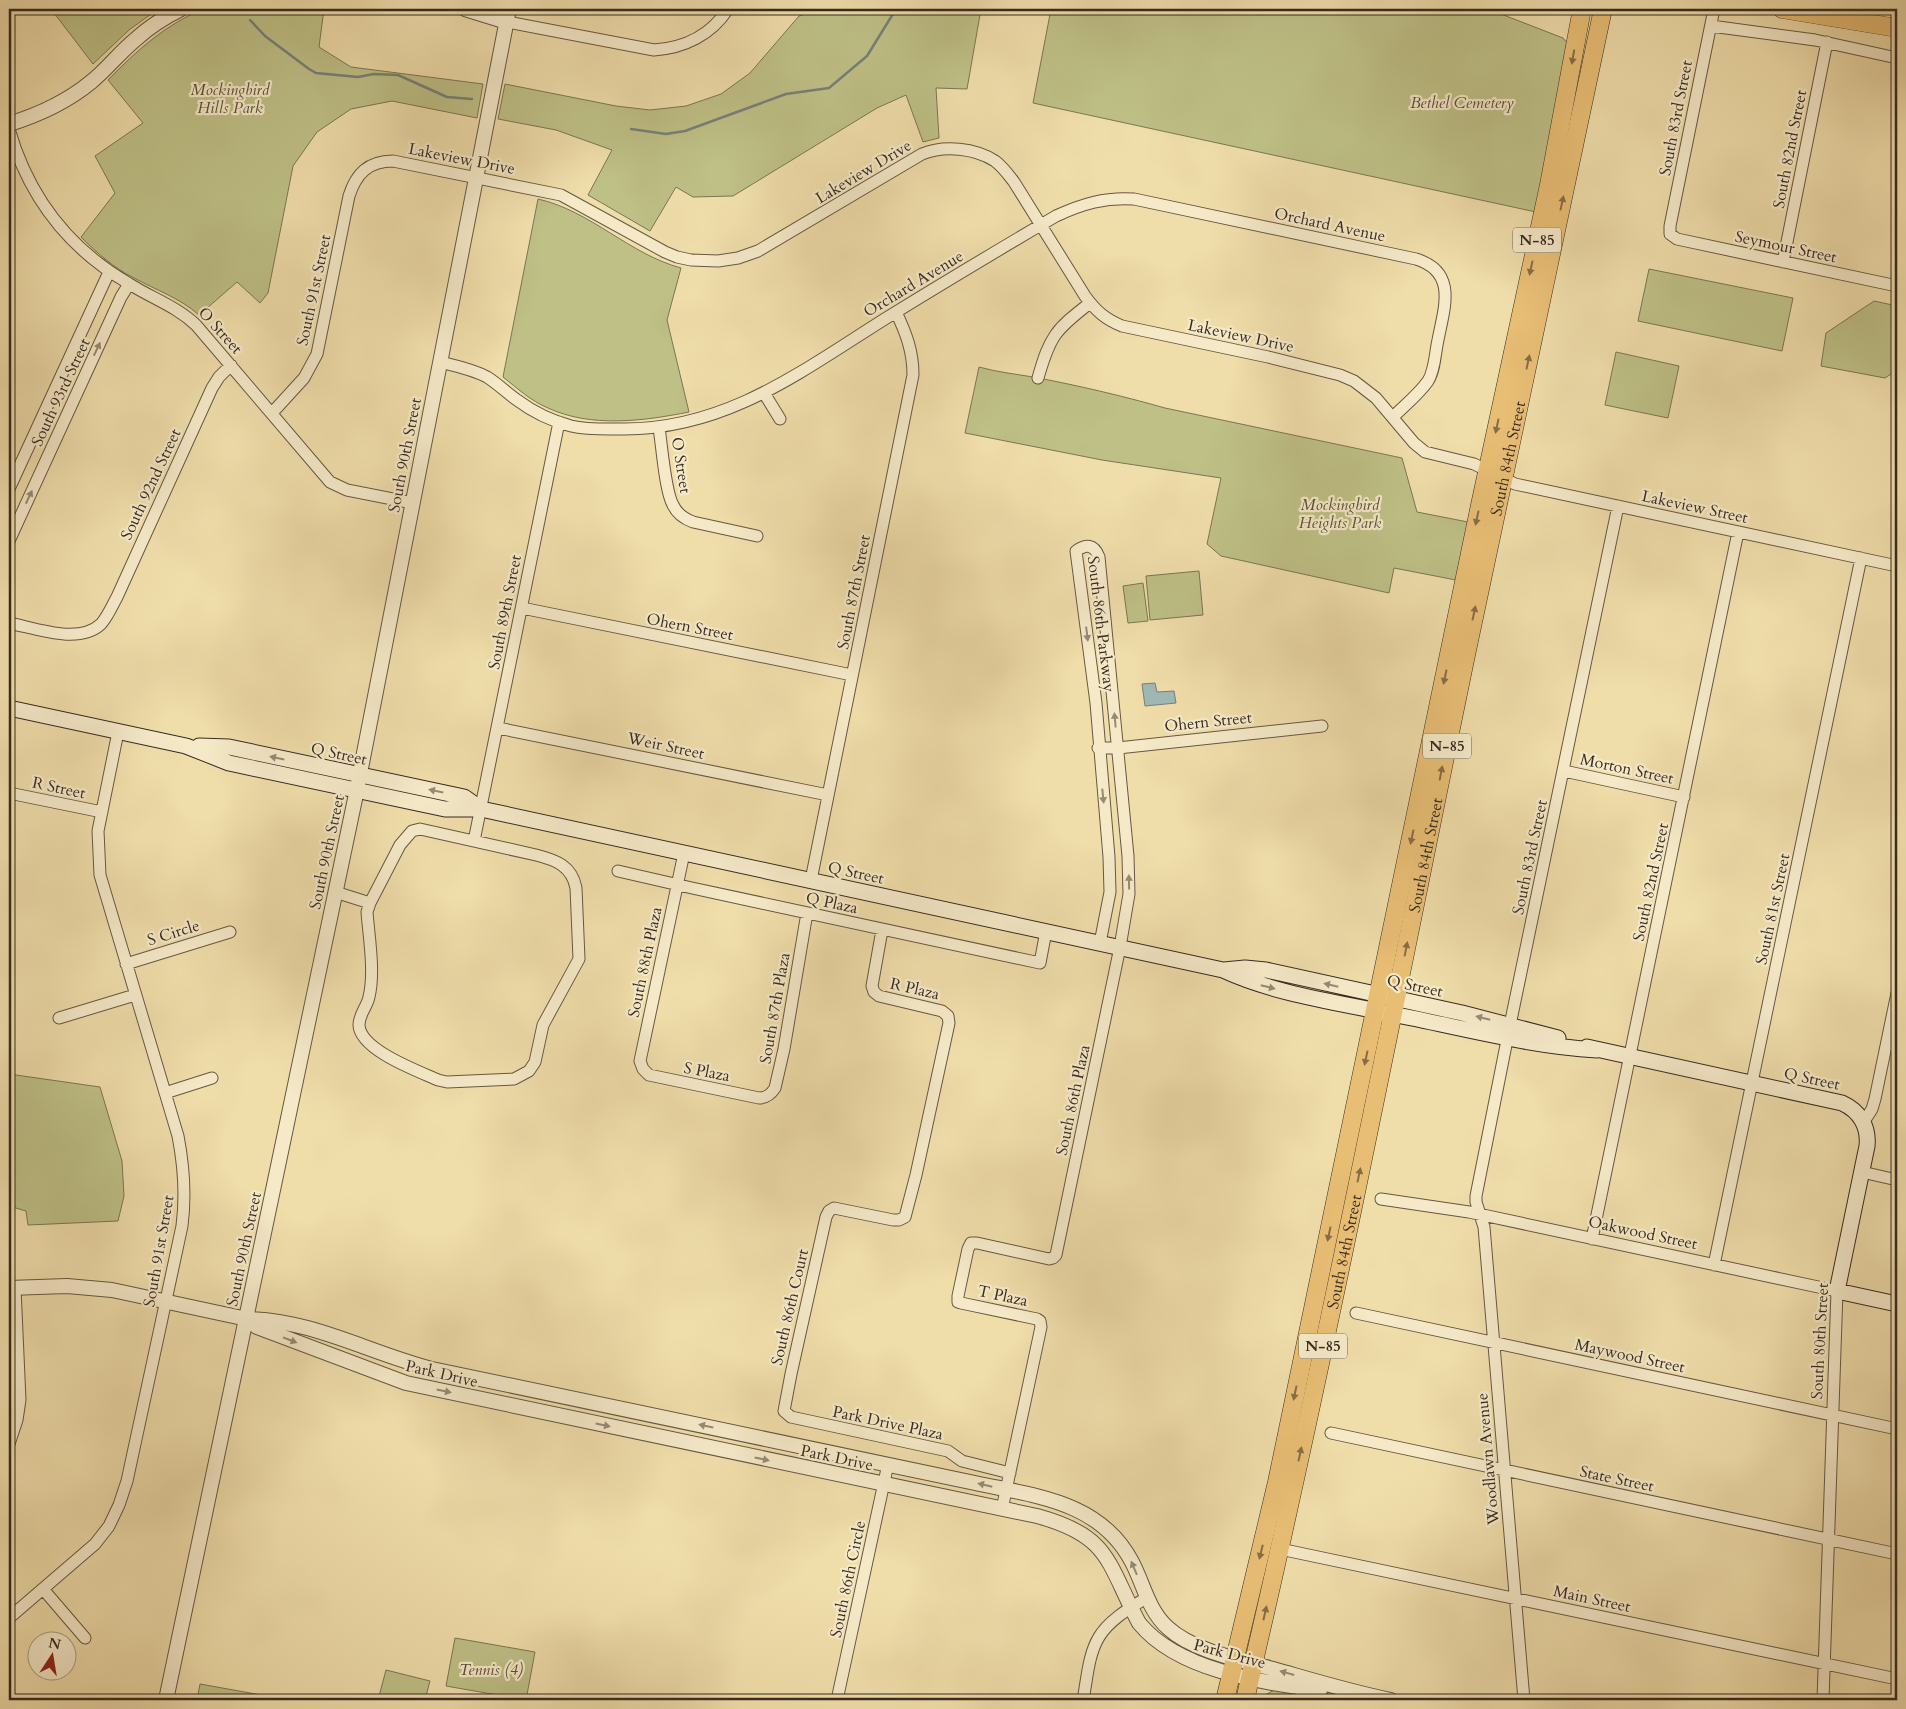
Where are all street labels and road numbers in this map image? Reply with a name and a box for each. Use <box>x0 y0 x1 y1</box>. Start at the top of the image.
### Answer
street label: South 83rd Street <box>1654 59 1698 178</box>
street label: South 82nd Street <box>1768 88 1812 210</box>
street label: Lakeview Drive <box>812 135 916 209</box>
street label: Lakeview Drive <box>407 138 517 180</box>
street label: Orchard Avenue <box>1272 202 1387 248</box>
street label: Seymour Street <box>1733 225 1839 268</box>
road number: N-85 <box>1513 228 1561 252</box>
street label: South 91st Street <box>291 233 337 348</box>
street label: Orchard Avenue <box>859 245 968 322</box>
street label: O Street <box>193 302 247 359</box>
street label: Lakeview Drive <box>1186 314 1296 358</box>
street label: South 93rd Street <box>26 335 96 450</box>
street label: South 90th Street <box>383 396 427 515</box>
street label: South 84th Street <box>1485 399 1531 518</box>
street label: South 92nd Street <box>116 425 186 544</box>
street label: O Street <box>666 435 696 495</box>
street label: Lakeview Street <box>1640 485 1750 529</box>
street label: South 87th Street <box>832 533 876 652</box>
street label: South 89th Street <box>483 553 527 672</box>
street label: South 86th Parkway <box>1082 555 1120 694</box>
street label: Ohern Street <box>645 608 735 646</box>
street label: Ohern Street <box>1163 706 1253 738</box>
street label: Weir Street <box>624 727 706 765</box>
road number: N-85 <box>1423 734 1471 758</box>
street label: Q Street <box>309 737 369 771</box>
street label: Morton Street <box>1578 748 1676 790</box>
street label: R Street <box>30 772 87 804</box>
street label: South 90th Street <box>304 793 350 912</box>
street label: South 84th Street <box>1404 796 1448 915</box>
street label: South 83rd Street <box>1507 798 1553 917</box>
street label: South 82nd Street <box>1628 821 1674 943</box>
street label: South 81st Street <box>1750 852 1796 967</box>
street label: Q Street <box>826 856 886 890</box>
street label: Q Plaza <box>804 887 860 919</box>
street label: South 88th Plaza <box>623 905 667 1020</box>
street label: S Circle <box>144 915 202 951</box>
street label: South 87th Plaza <box>754 951 796 1066</box>
street label: Q Street <box>1385 969 1445 1003</box>
street label: R Plaza <box>888 973 942 1005</box>
street label: South 86th Plaza <box>1051 1043 1095 1158</box>
street label: S Plaza <box>682 1057 732 1087</box>
street label: Q Street <box>1782 1062 1842 1096</box>
street label: South 90th Street <box>221 1190 267 1309</box>
street label: South 84th Street <box>1322 1193 1367 1311</box>
street label: South 91st Street <box>138 1194 180 1309</box>
street label: Oakwood Street <box>1586 1211 1699 1255</box>
street label: South 86th Court <box>766 1247 814 1368</box>
street label: T Plaza <box>976 1280 1030 1312</box>
street label: South 80th Street <box>1806 1282 1834 1400</box>
road number: N-85 <box>1299 1334 1347 1358</box>
street label: Maywood Street <box>1573 1334 1687 1378</box>
street label: Park Drive <box>403 1355 480 1393</box>
street label: Woodlawn Avenue <box>1471 1392 1505 1527</box>
street label: Park Drive Plaza <box>830 1401 945 1445</box>
street label: Park Drive <box>798 1440 875 1476</box>
street label: State Street <box>1578 1460 1656 1498</box>
street label: South 86th Circle <box>825 1519 871 1640</box>
street label: Main Street <box>1551 1580 1632 1618</box>
street label: Park Drive <box>1191 1634 1268 1674</box>

